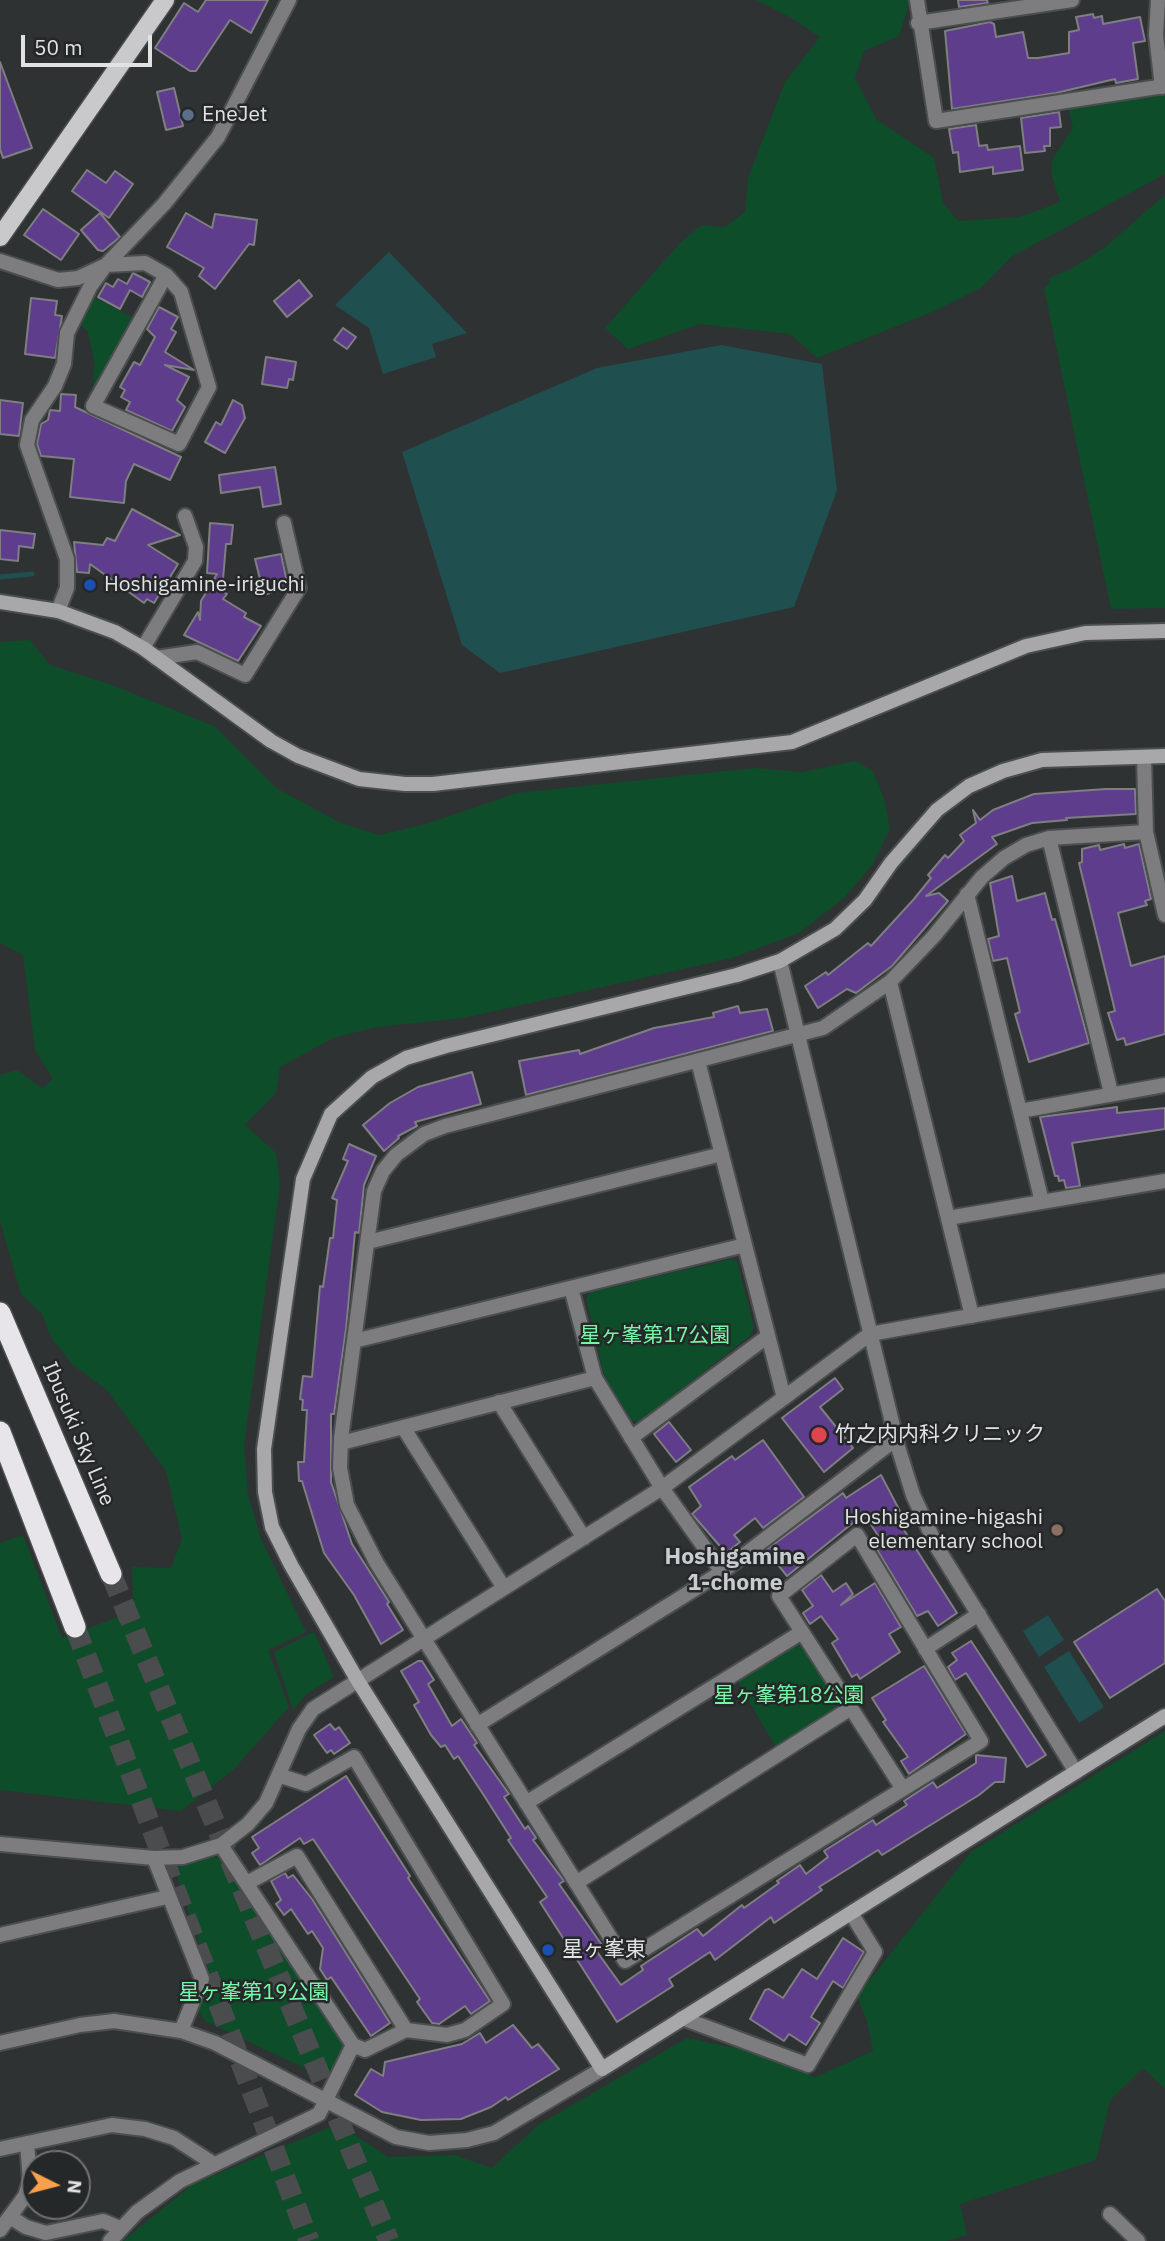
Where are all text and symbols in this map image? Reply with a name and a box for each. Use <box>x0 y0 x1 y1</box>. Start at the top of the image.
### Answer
scale bar <box>24 21 156 65</box>
text: 50 m <box>34 33 83 61</box>
place label: EneJet <box>202 102 267 128</box>
marker: EneJet <box>180 107 196 123</box>
place label: Hoshigamine-iriguchi <box>104 572 305 598</box>
marker: Hoshigamine-iriguchi <box>82 577 98 593</box>
park label: 星ヶ峯第17公園 <box>579 1323 731 1349</box>
street label: Ibusuki Sky Line <box>36 1358 120 1510</box>
place label: 竹之内内科クリニック <box>835 1422 1045 1448</box>
marker: 竹之内内科クリニック <box>809 1425 829 1445</box>
place label: Hoshigamine-higashi elementary school <box>844 1505 1043 1555</box>
marker: Hoshigamine-higashi elementary school <box>1049 1522 1065 1538</box>
district label: Hoshigamine 1-chome <box>664 1543 806 1597</box>
park label: 星ヶ峯第18公園 <box>713 1683 865 1709</box>
place label: 星ヶ峯東 <box>562 1937 646 1963</box>
marker: 星ヶ峯東 <box>540 1942 556 1958</box>
park label: 星ヶ峯第19公園 <box>178 1980 330 2006</box>
north arrow <box>21 2150 91 2220</box>
text: N <box>62 2179 88 2195</box>

